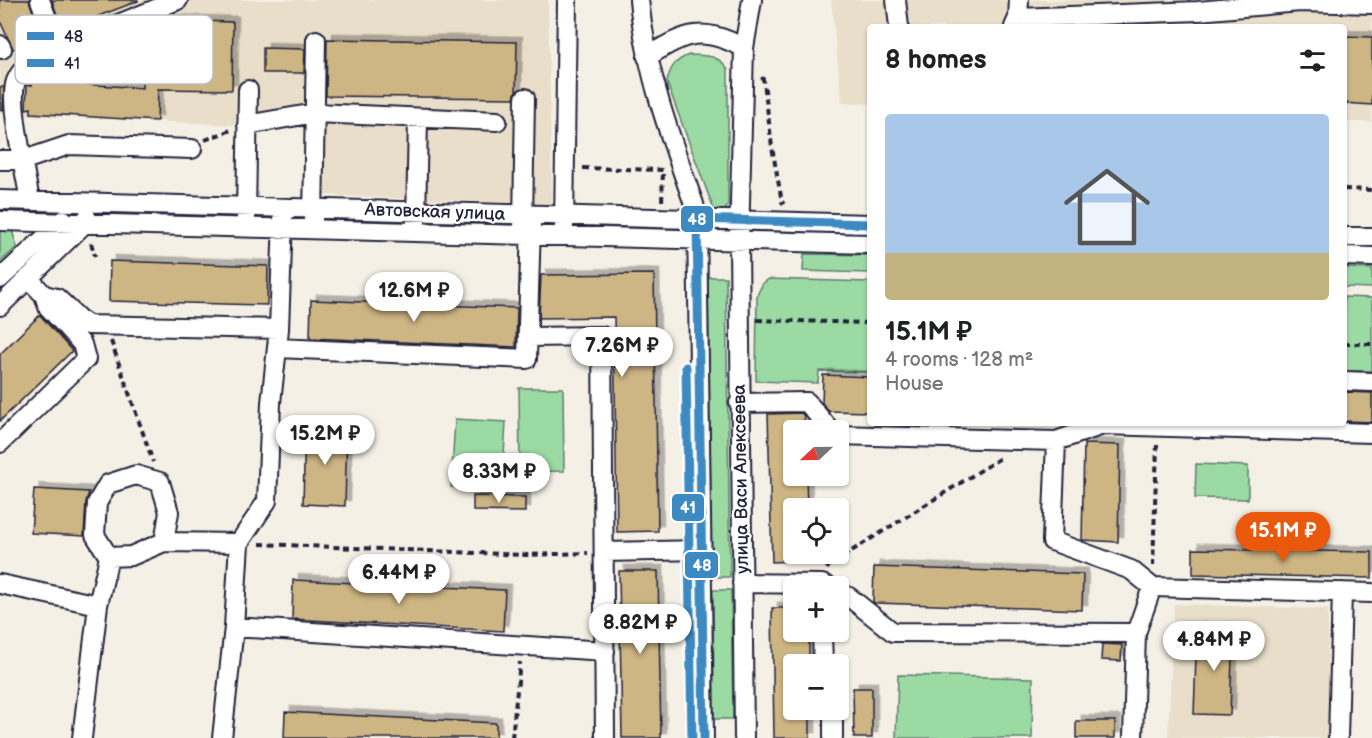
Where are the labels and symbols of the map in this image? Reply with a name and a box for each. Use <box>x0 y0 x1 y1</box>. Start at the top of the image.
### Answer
legend <box>15 15 213 84</box>
text: 48 <box>64 28 83 47</box>
text: 41 <box>64 55 80 74</box>
street label: Автовская улица <box>363 199 506 225</box>
line badge: 48 <box>680 205 714 233</box>
text: 48 <box>687 211 707 230</box>
pin: 12.6M ₽ <box>359 272 469 323</box>
pin: 7.26M ₽ <box>567 327 677 378</box>
street label: улица Васи Алексеева <box>729 384 753 574</box>
pin: 15.2M ₽ <box>270 415 380 466</box>
north arrow <box>783 420 849 486</box>
pin: 8.33M ₽ <box>444 453 554 504</box>
line badge: 41 <box>671 493 705 522</box>
text: 41 <box>680 499 696 518</box>
pin: 15.1M ₽ <box>1228 512 1338 563</box>
line badge: 48 <box>684 551 719 579</box>
pin: 6.44M ₽ <box>344 554 454 605</box>
text: 48 <box>692 557 712 576</box>
pin: 8.82M ₽ <box>585 604 695 655</box>
pin: 4.84M ₽ <box>1159 621 1269 672</box>

